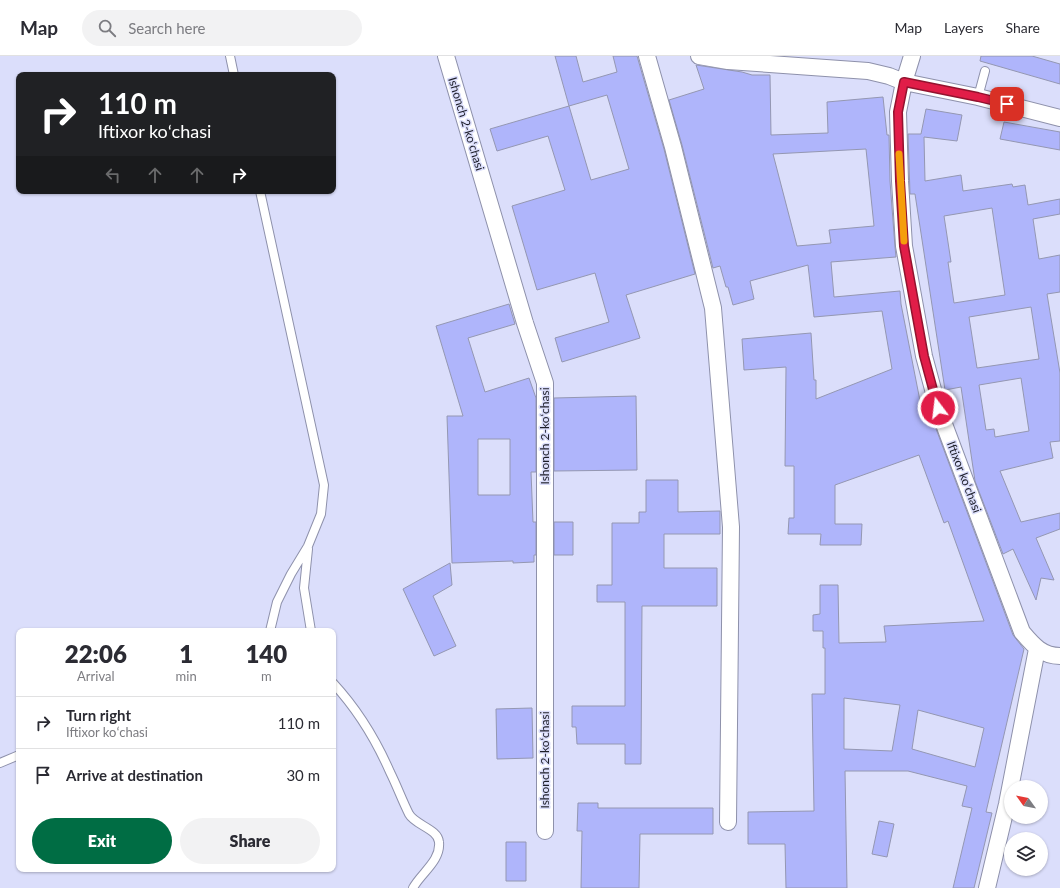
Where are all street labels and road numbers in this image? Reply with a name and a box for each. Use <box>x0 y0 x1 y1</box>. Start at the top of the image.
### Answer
street label: Ishonch 2-koʻchasi <box>445 75 488 173</box>
street label: Ishonch 2-koʻchasi <box>537 387 552 485</box>
street label: Iftixor koʻchasi <box>944 439 985 515</box>
street label: Ishonch 2-koʻchasi <box>537 711 552 809</box>

